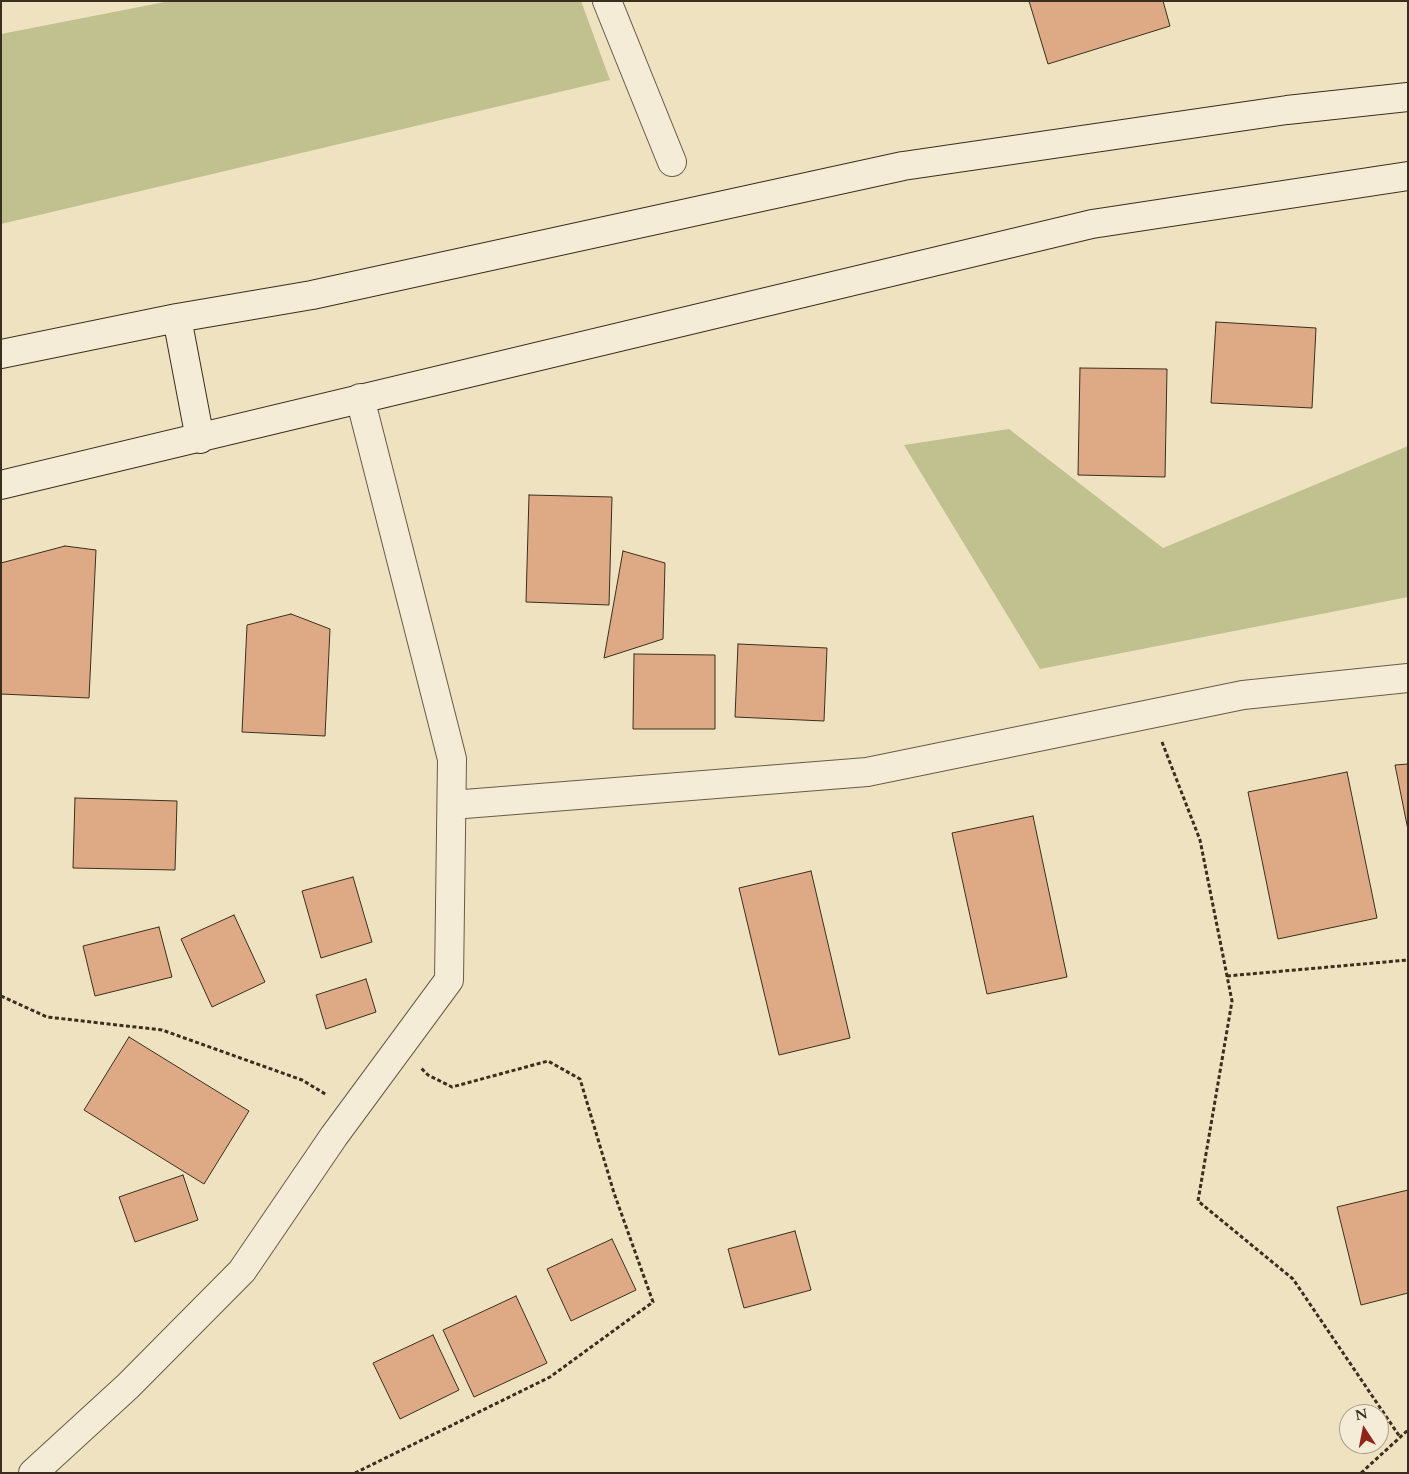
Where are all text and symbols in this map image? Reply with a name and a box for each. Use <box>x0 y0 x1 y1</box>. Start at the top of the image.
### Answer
north arrow <box>1339 1404 1389 1454</box>
text: N <box>1353 1404 1369 1425</box>

